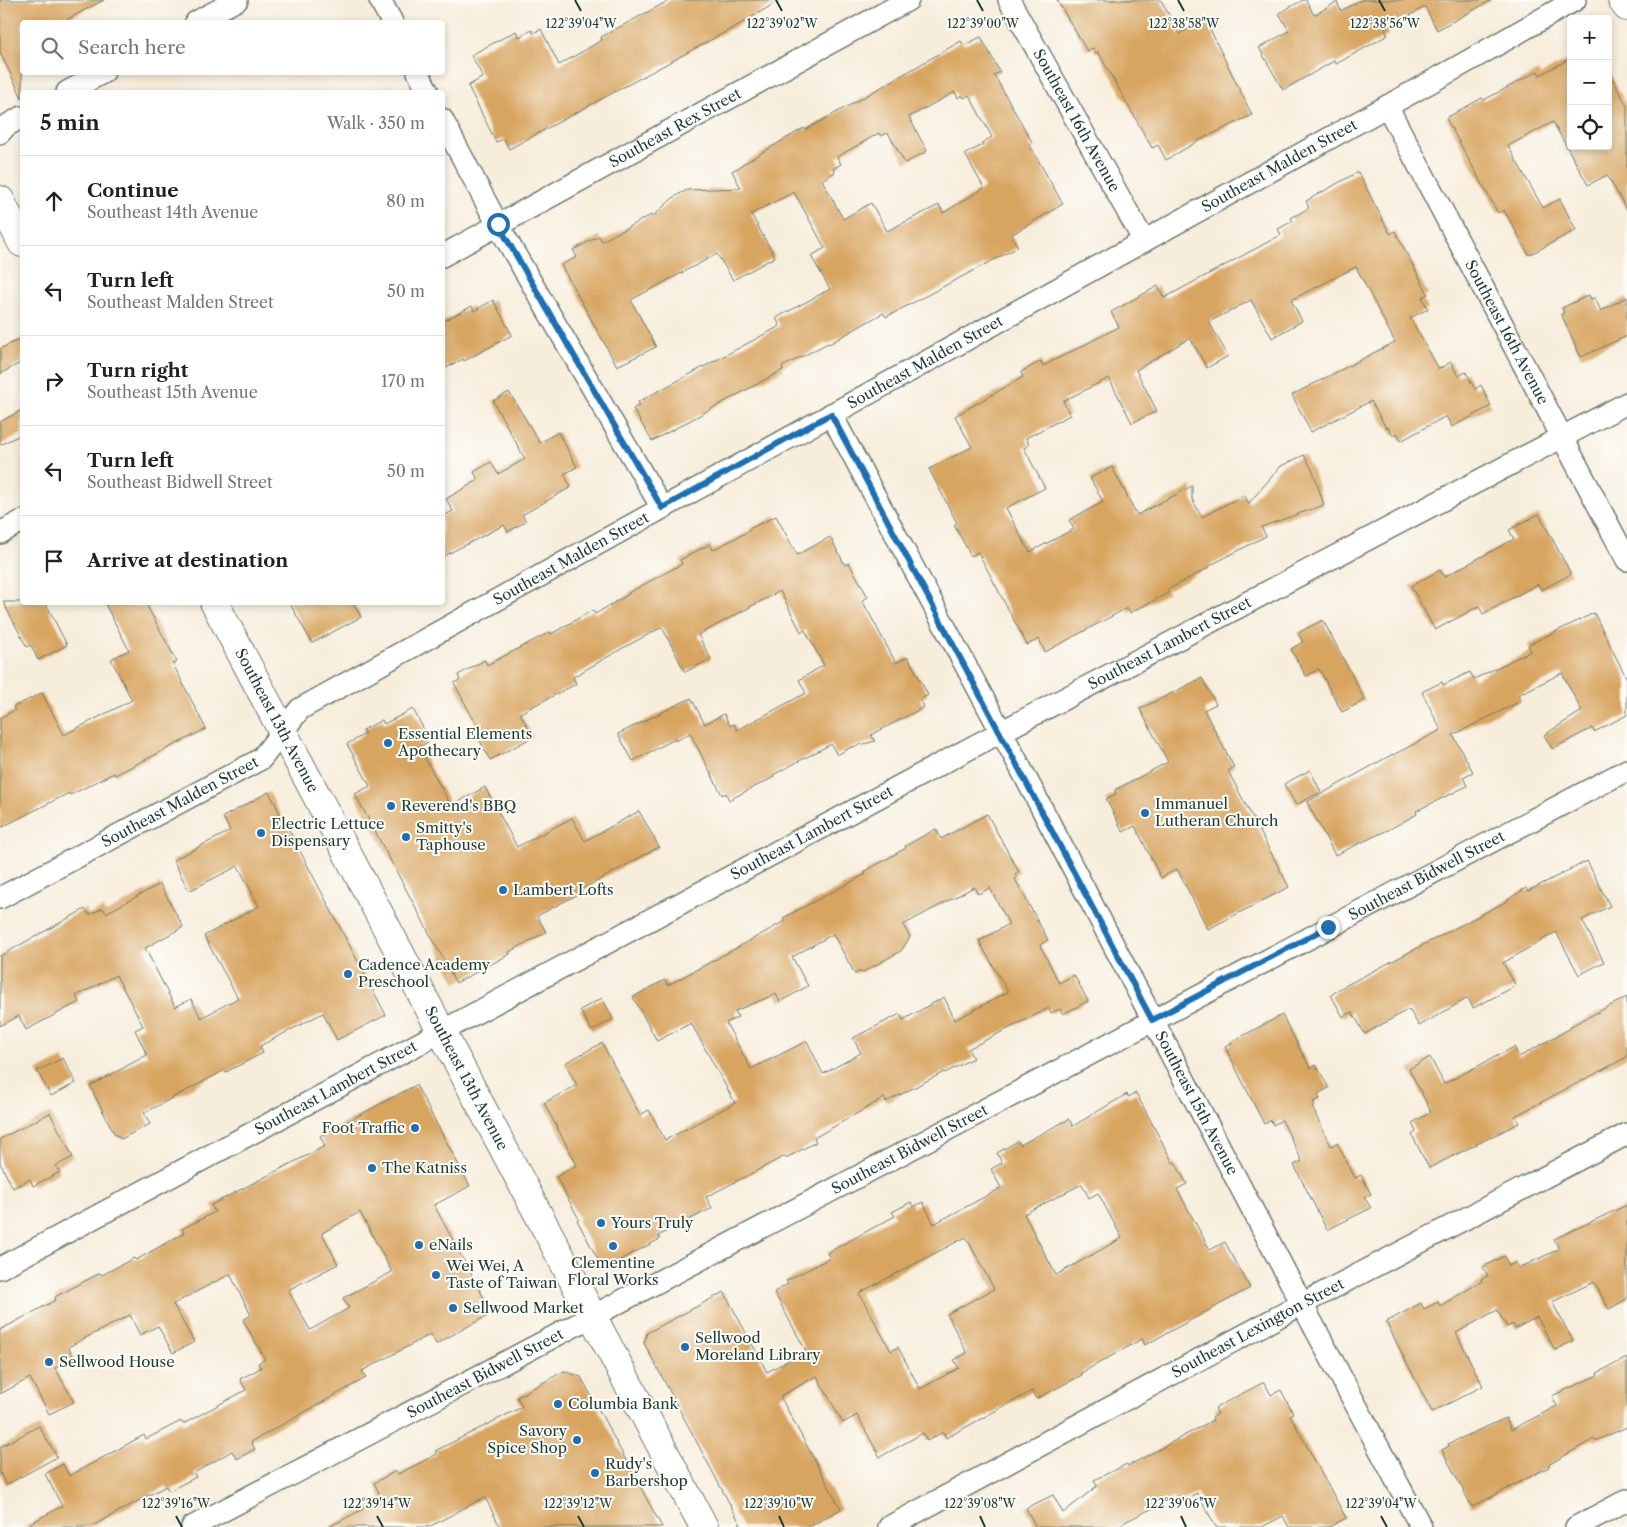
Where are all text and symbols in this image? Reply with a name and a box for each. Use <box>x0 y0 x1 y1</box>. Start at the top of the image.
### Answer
map controls <box>1567 15 1612 150</box>
button: + <box>1567 15 1612 60</box>
text: 122°39'04"W <box>545 16 617 31</box>
text: 122°39'02"W <box>746 16 818 31</box>
text: 122°39'00"W <box>947 16 1020 31</box>
text: 122°38'58"W <box>1149 16 1220 31</box>
text: 122°38'56"W <box>1350 16 1421 31</box>
search box <box>20 20 445 75</box>
icon: search <box>38 34 66 62</box>
text: Search here <box>78 36 186 59</box>
street label: Southeast 16th Avenue <box>1029 45 1124 195</box>
button: − <box>1567 60 1612 105</box>
street label: Southeast Rex Street <box>605 83 745 171</box>
button: locate <box>1567 105 1612 150</box>
text: 5 min <box>40 110 100 135</box>
text: Walk · 350 m <box>327 113 425 133</box>
street label: Southeast Malden Street <box>1198 114 1361 216</box>
text: Continue <box>87 179 179 202</box>
icon: ahead <box>40 187 68 215</box>
text: 80 m <box>386 191 425 211</box>
text: Southeast 14th Avenue <box>87 202 258 222</box>
route start <box>487 213 510 236</box>
street label: Southeast 16th Avenue <box>1461 257 1553 408</box>
text: Turn left <box>87 269 174 292</box>
icon: left <box>40 277 68 305</box>
text: 50 m <box>387 281 425 301</box>
text: Southeast Malden Street <box>87 292 274 312</box>
street label: Southeast Malden Street <box>844 311 1007 413</box>
text: Turn right <box>87 359 188 382</box>
icon: right <box>40 367 68 395</box>
text: 170 m <box>381 371 425 391</box>
text: Southeast 15th Avenue <box>87 382 258 402</box>
text: Turn left <box>87 449 174 472</box>
icon: left <box>40 457 68 485</box>
text: 50 m <box>387 461 425 481</box>
text: Southeast Bidwell Street <box>87 472 273 492</box>
street label: Southeast Malden Street <box>490 507 653 609</box>
icon: arrive <box>40 547 68 575</box>
text: Arrive at destination <box>87 549 288 572</box>
street label: Southeast Lambert Street <box>1085 592 1255 694</box>
street label: Southeast 13th Avenue <box>231 645 323 795</box>
place label: Essential Elements Apothecary <box>397 724 532 760</box>
marker: Essential Elements Apothecary <box>382 737 394 749</box>
street label: Southeast Malden Street <box>98 752 262 851</box>
street label: Southeast Lambert Street <box>727 781 897 884</box>
place label: Immanuel Lutheran Church <box>1155 794 1279 830</box>
place label: Reverend's BBQ <box>401 796 517 815</box>
marker: Reverend's BBQ <box>385 800 397 812</box>
marker: Immanuel Lutheran Church <box>1139 807 1151 819</box>
place label: Electric Lettuce Dispensary <box>271 814 384 850</box>
place label: Smitty's Taphouse <box>416 818 486 854</box>
street label: Southeast Bidwell Street <box>1345 826 1508 924</box>
marker: Electric Lettuce Dispensary <box>255 827 267 839</box>
marker: Smitty's Taphouse <box>400 831 412 843</box>
place label: Lambert Lofts <box>513 880 614 899</box>
marker: Lambert Lofts <box>497 884 509 896</box>
route end <box>1317 916 1340 939</box>
place label: Cadence Academy Preschool <box>358 955 491 991</box>
marker: Cadence Academy Preschool <box>342 968 354 980</box>
street label: Southeast 13th Avenue <box>421 1003 513 1153</box>
street label: Southeast 15th Avenue <box>1151 1028 1243 1178</box>
street label: Southeast Lambert Street <box>251 1036 421 1139</box>
street label: Southeast Bidwell Street <box>828 1099 991 1198</box>
place label: Foot Traffic <box>322 1118 405 1137</box>
marker: Foot Traffic <box>409 1122 421 1134</box>
place label: The Katniss <box>382 1158 467 1177</box>
marker: The Katniss <box>366 1162 378 1174</box>
place label: Yours Truly <box>610 1213 694 1232</box>
marker: Yours Truly <box>595 1217 607 1229</box>
place label: eNails <box>429 1235 473 1254</box>
marker: eNails <box>413 1239 425 1251</box>
marker: Clementine Floral Works <box>607 1240 619 1252</box>
place label: Clementine Floral Works <box>567 1253 659 1289</box>
place label: Wei Wei, A Taste of Taiwan <box>445 1256 558 1292</box>
marker: Wei Wei, A Taste of Taiwan <box>430 1269 442 1281</box>
street label: Southeast Lexington Street <box>1168 1273 1348 1382</box>
place label: Sellwood Market <box>463 1298 584 1317</box>
marker: Sellwood Market <box>447 1302 459 1314</box>
street label: Southeast Bidwell Street <box>404 1324 567 1422</box>
place label: Sellwood Moreland Library <box>695 1328 821 1364</box>
marker: Sellwood Moreland Library <box>679 1341 691 1353</box>
place label: Sellwood House <box>59 1352 175 1371</box>
marker: Sellwood House <box>43 1356 55 1368</box>
place label: Columbia Bank <box>568 1394 680 1413</box>
marker: Columbia Bank <box>552 1398 564 1410</box>
place label: Savory Spice Shop <box>487 1421 568 1457</box>
marker: Savory Spice Shop <box>571 1434 583 1446</box>
place label: Rudy's Barbershop <box>605 1454 688 1490</box>
marker: Rudy's Barbershop <box>589 1467 601 1479</box>
text: 122°39'16"W <box>142 1496 211 1511</box>
text: 122°39'14"W <box>343 1496 412 1511</box>
text: 122°39'12"W <box>544 1496 613 1511</box>
text: 122°39'10"W <box>744 1496 814 1511</box>
text: 122°39'08"W <box>944 1496 1017 1511</box>
text: 122°39'06"W <box>1145 1496 1217 1511</box>
text: 122°39'04"W <box>1345 1496 1417 1511</box>

